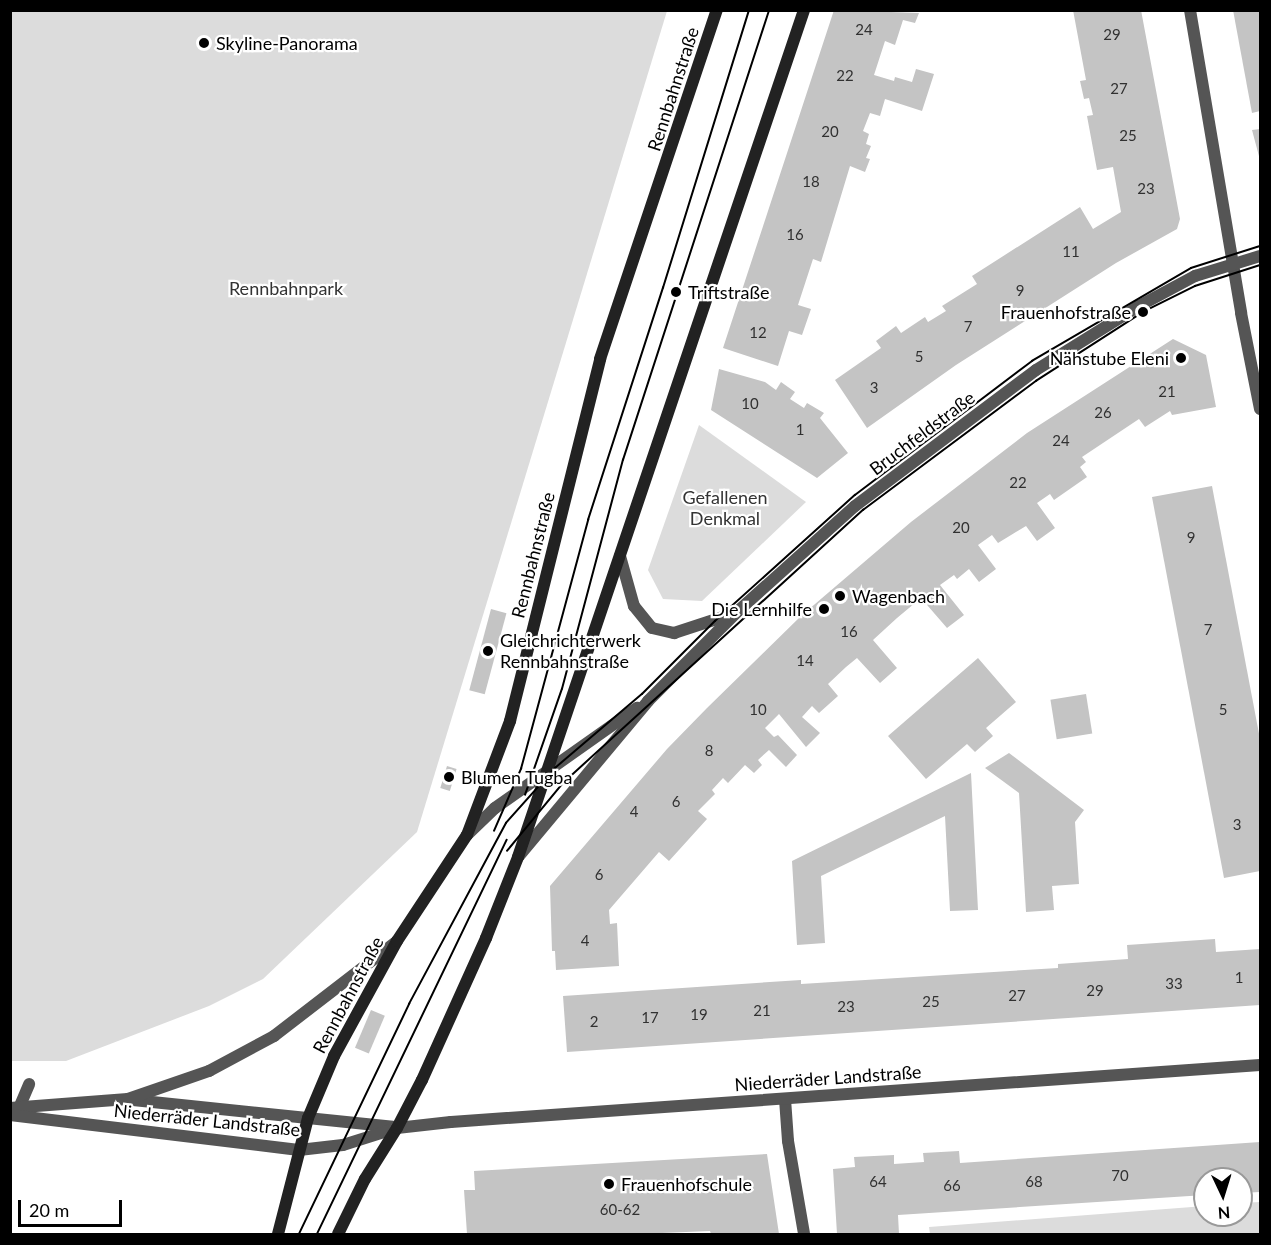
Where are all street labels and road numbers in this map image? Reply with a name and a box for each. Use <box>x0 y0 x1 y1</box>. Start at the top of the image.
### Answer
street label: Rennbahnstraße <box>643 24 703 154</box>
street label: Bruchfeldstraße <box>865 386 979 480</box>
street label: Rennbahnstraße <box>507 490 559 620</box>
street label: Rennbahnstraße <box>308 933 388 1057</box>
street label: Niederräder Landstraße <box>734 1061 922 1095</box>
street label: Niederräder Landstraße <box>113 1099 301 1141</box>

